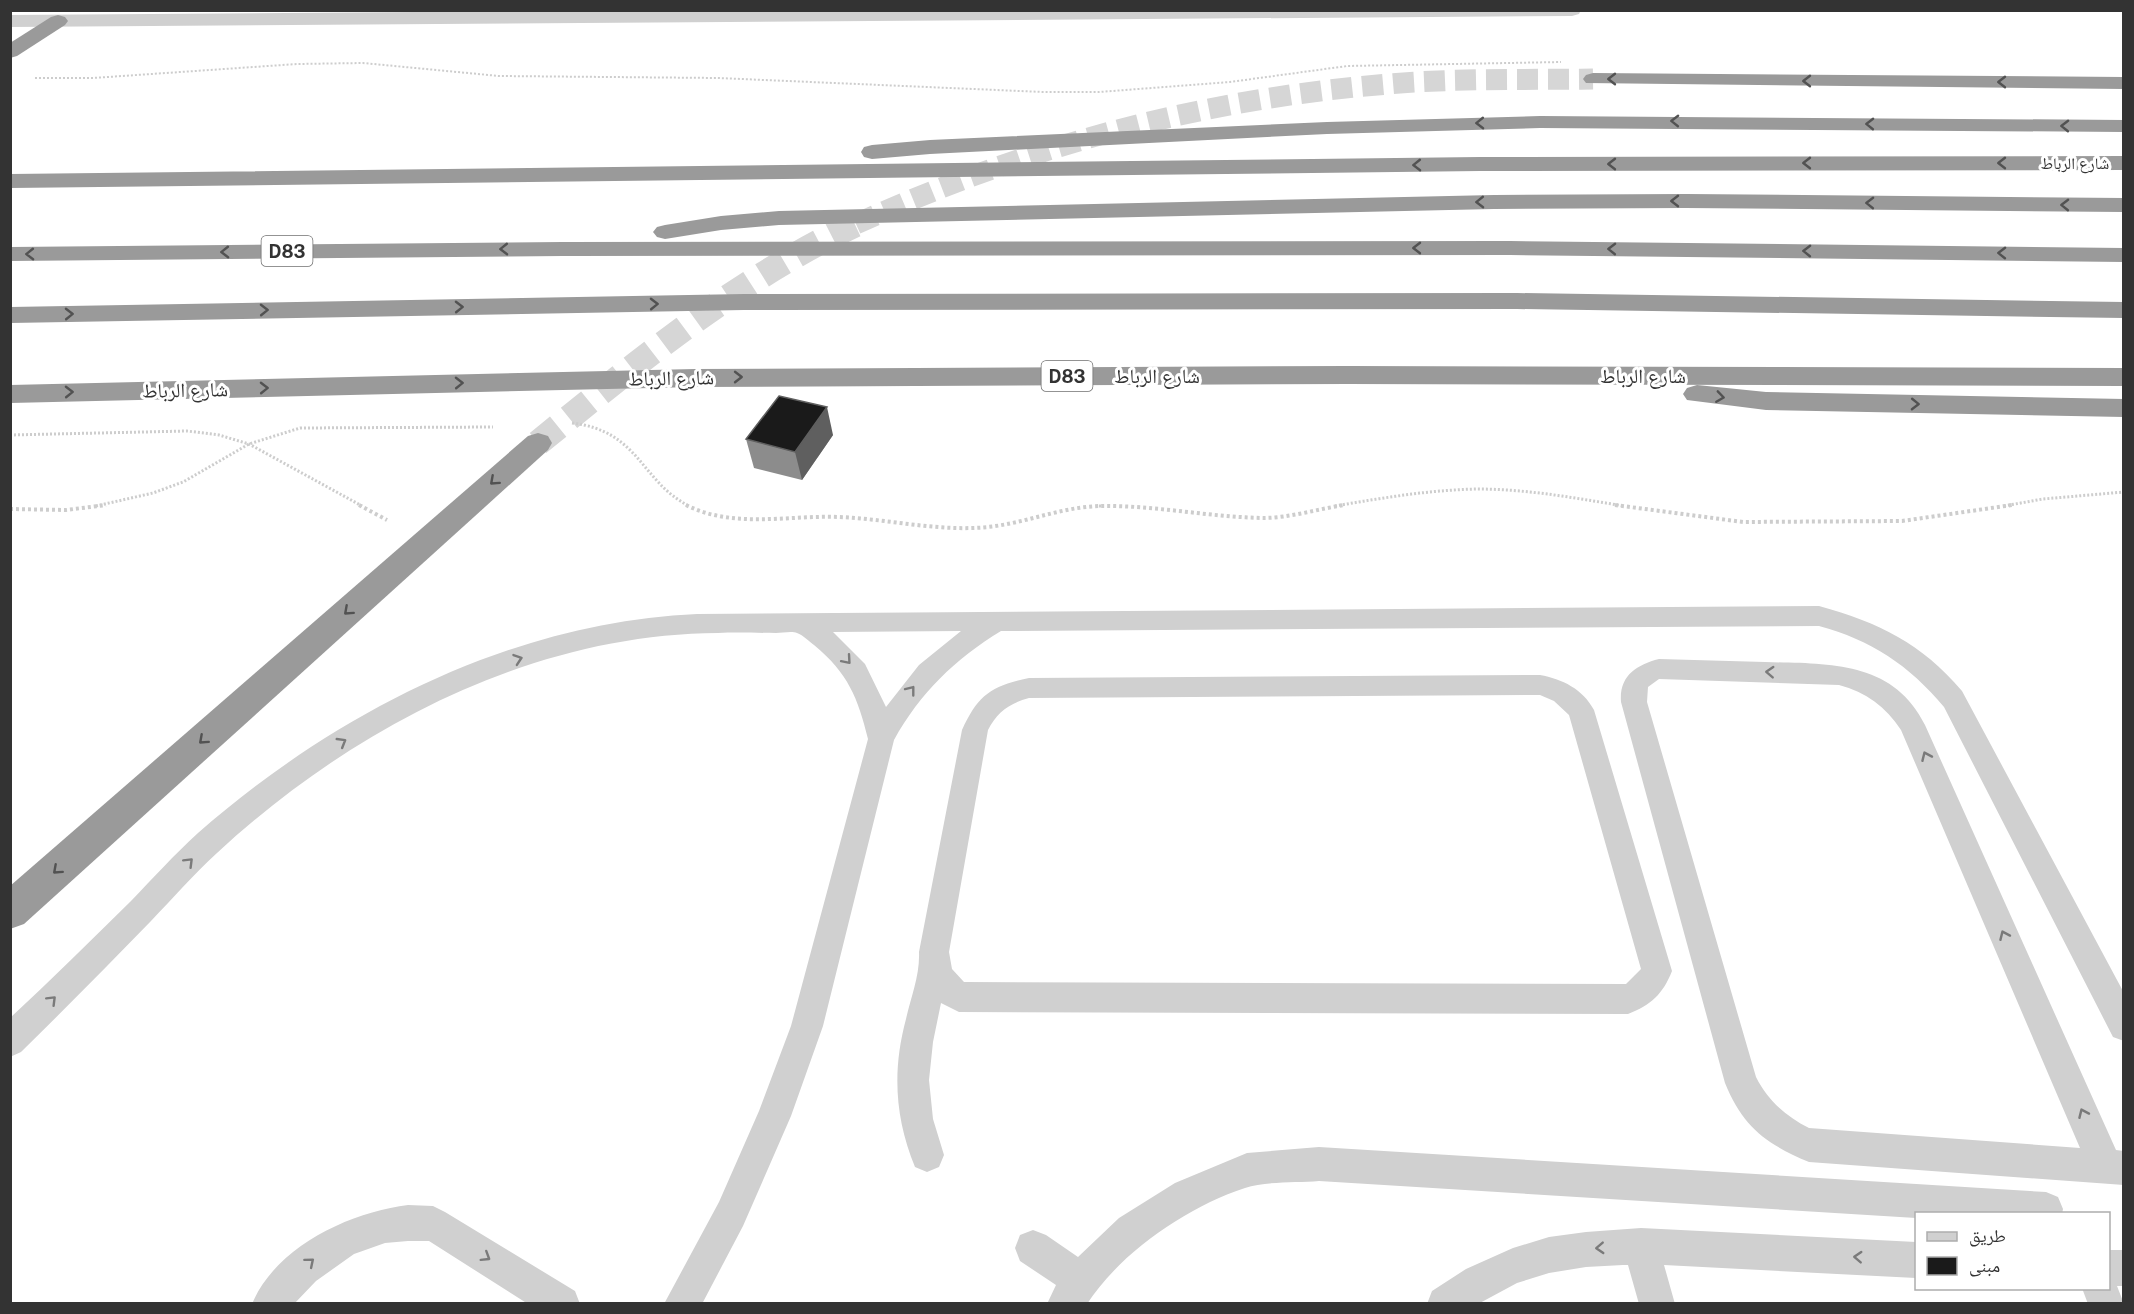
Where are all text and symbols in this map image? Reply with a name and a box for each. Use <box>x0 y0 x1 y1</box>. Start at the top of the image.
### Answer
one-way arrow <box>1608 73 1617 85</box>
one-way arrow <box>1803 75 1812 87</box>
one-way arrow <box>1998 76 2007 88</box>
one-way arrow <box>1671 115 1680 128</box>
one-way arrow <box>1476 117 1485 129</box>
one-way arrow <box>1866 117 1875 130</box>
one-way arrow <box>2061 120 2070 132</box>
street label: شارع الرباط <box>2041 154 2109 174</box>
one-way arrow <box>1608 157 1617 170</box>
one-way arrow <box>1803 157 1812 169</box>
one-way arrow <box>1998 157 2007 169</box>
one-way arrow <box>1413 158 1422 171</box>
one-way arrow <box>1671 195 1680 207</box>
one-way arrow <box>1476 196 1485 209</box>
one-way arrow <box>1866 197 1875 209</box>
one-way arrow <box>2061 199 2070 211</box>
road number: D83 <box>262 236 312 266</box>
one-way arrow <box>1413 242 1422 254</box>
one-way arrow <box>500 243 509 255</box>
one-way arrow <box>1608 243 1617 255</box>
one-way arrow <box>1803 245 1812 257</box>
one-way arrow <box>221 246 230 258</box>
one-way arrow <box>1998 247 2007 259</box>
one-way arrow <box>26 248 35 260</box>
one-way arrow <box>649 298 658 310</box>
one-way arrow <box>454 301 463 313</box>
one-way arrow <box>259 304 268 317</box>
one-way arrow <box>64 308 73 320</box>
road number: D83 <box>1042 361 1092 391</box>
street label: شارع الرباط <box>1114 364 1200 389</box>
street label: شارع الرباط <box>1600 364 1686 389</box>
street label: شارع الرباط <box>628 365 714 392</box>
one-way arrow <box>733 371 742 383</box>
street label: شارع الرباط <box>142 377 228 404</box>
one-way arrow <box>454 377 463 389</box>
one-way arrow <box>259 382 268 394</box>
one-way arrow <box>64 386 73 399</box>
one-way arrow <box>1715 390 1725 403</box>
one-way arrow <box>1910 398 1919 410</box>
one-way arrow <box>490 474 501 485</box>
one-way arrow <box>345 604 355 615</box>
one-way arrow <box>512 653 523 666</box>
one-way arrow <box>840 653 851 664</box>
one-way arrow <box>1766 666 1775 679</box>
one-way arrow <box>904 685 915 696</box>
one-way arrow <box>199 733 209 744</box>
one-way arrow <box>336 737 346 749</box>
one-way arrow <box>1921 752 1933 763</box>
one-way arrow <box>182 858 193 869</box>
one-way arrow <box>53 863 64 874</box>
one-way arrow <box>1999 930 2011 941</box>
one-way arrow <box>45 996 55 1007</box>
one-way arrow <box>2078 1109 2090 1120</box>
legend <box>1915 1212 2110 1290</box>
text: طريق <box>1969 1225 2006 1247</box>
one-way arrow <box>1596 1241 1605 1254</box>
one-way arrow <box>480 1249 490 1261</box>
one-way arrow <box>1854 1251 1863 1264</box>
text: مبنى <box>1969 1255 2000 1277</box>
one-way arrow <box>303 1258 314 1269</box>

